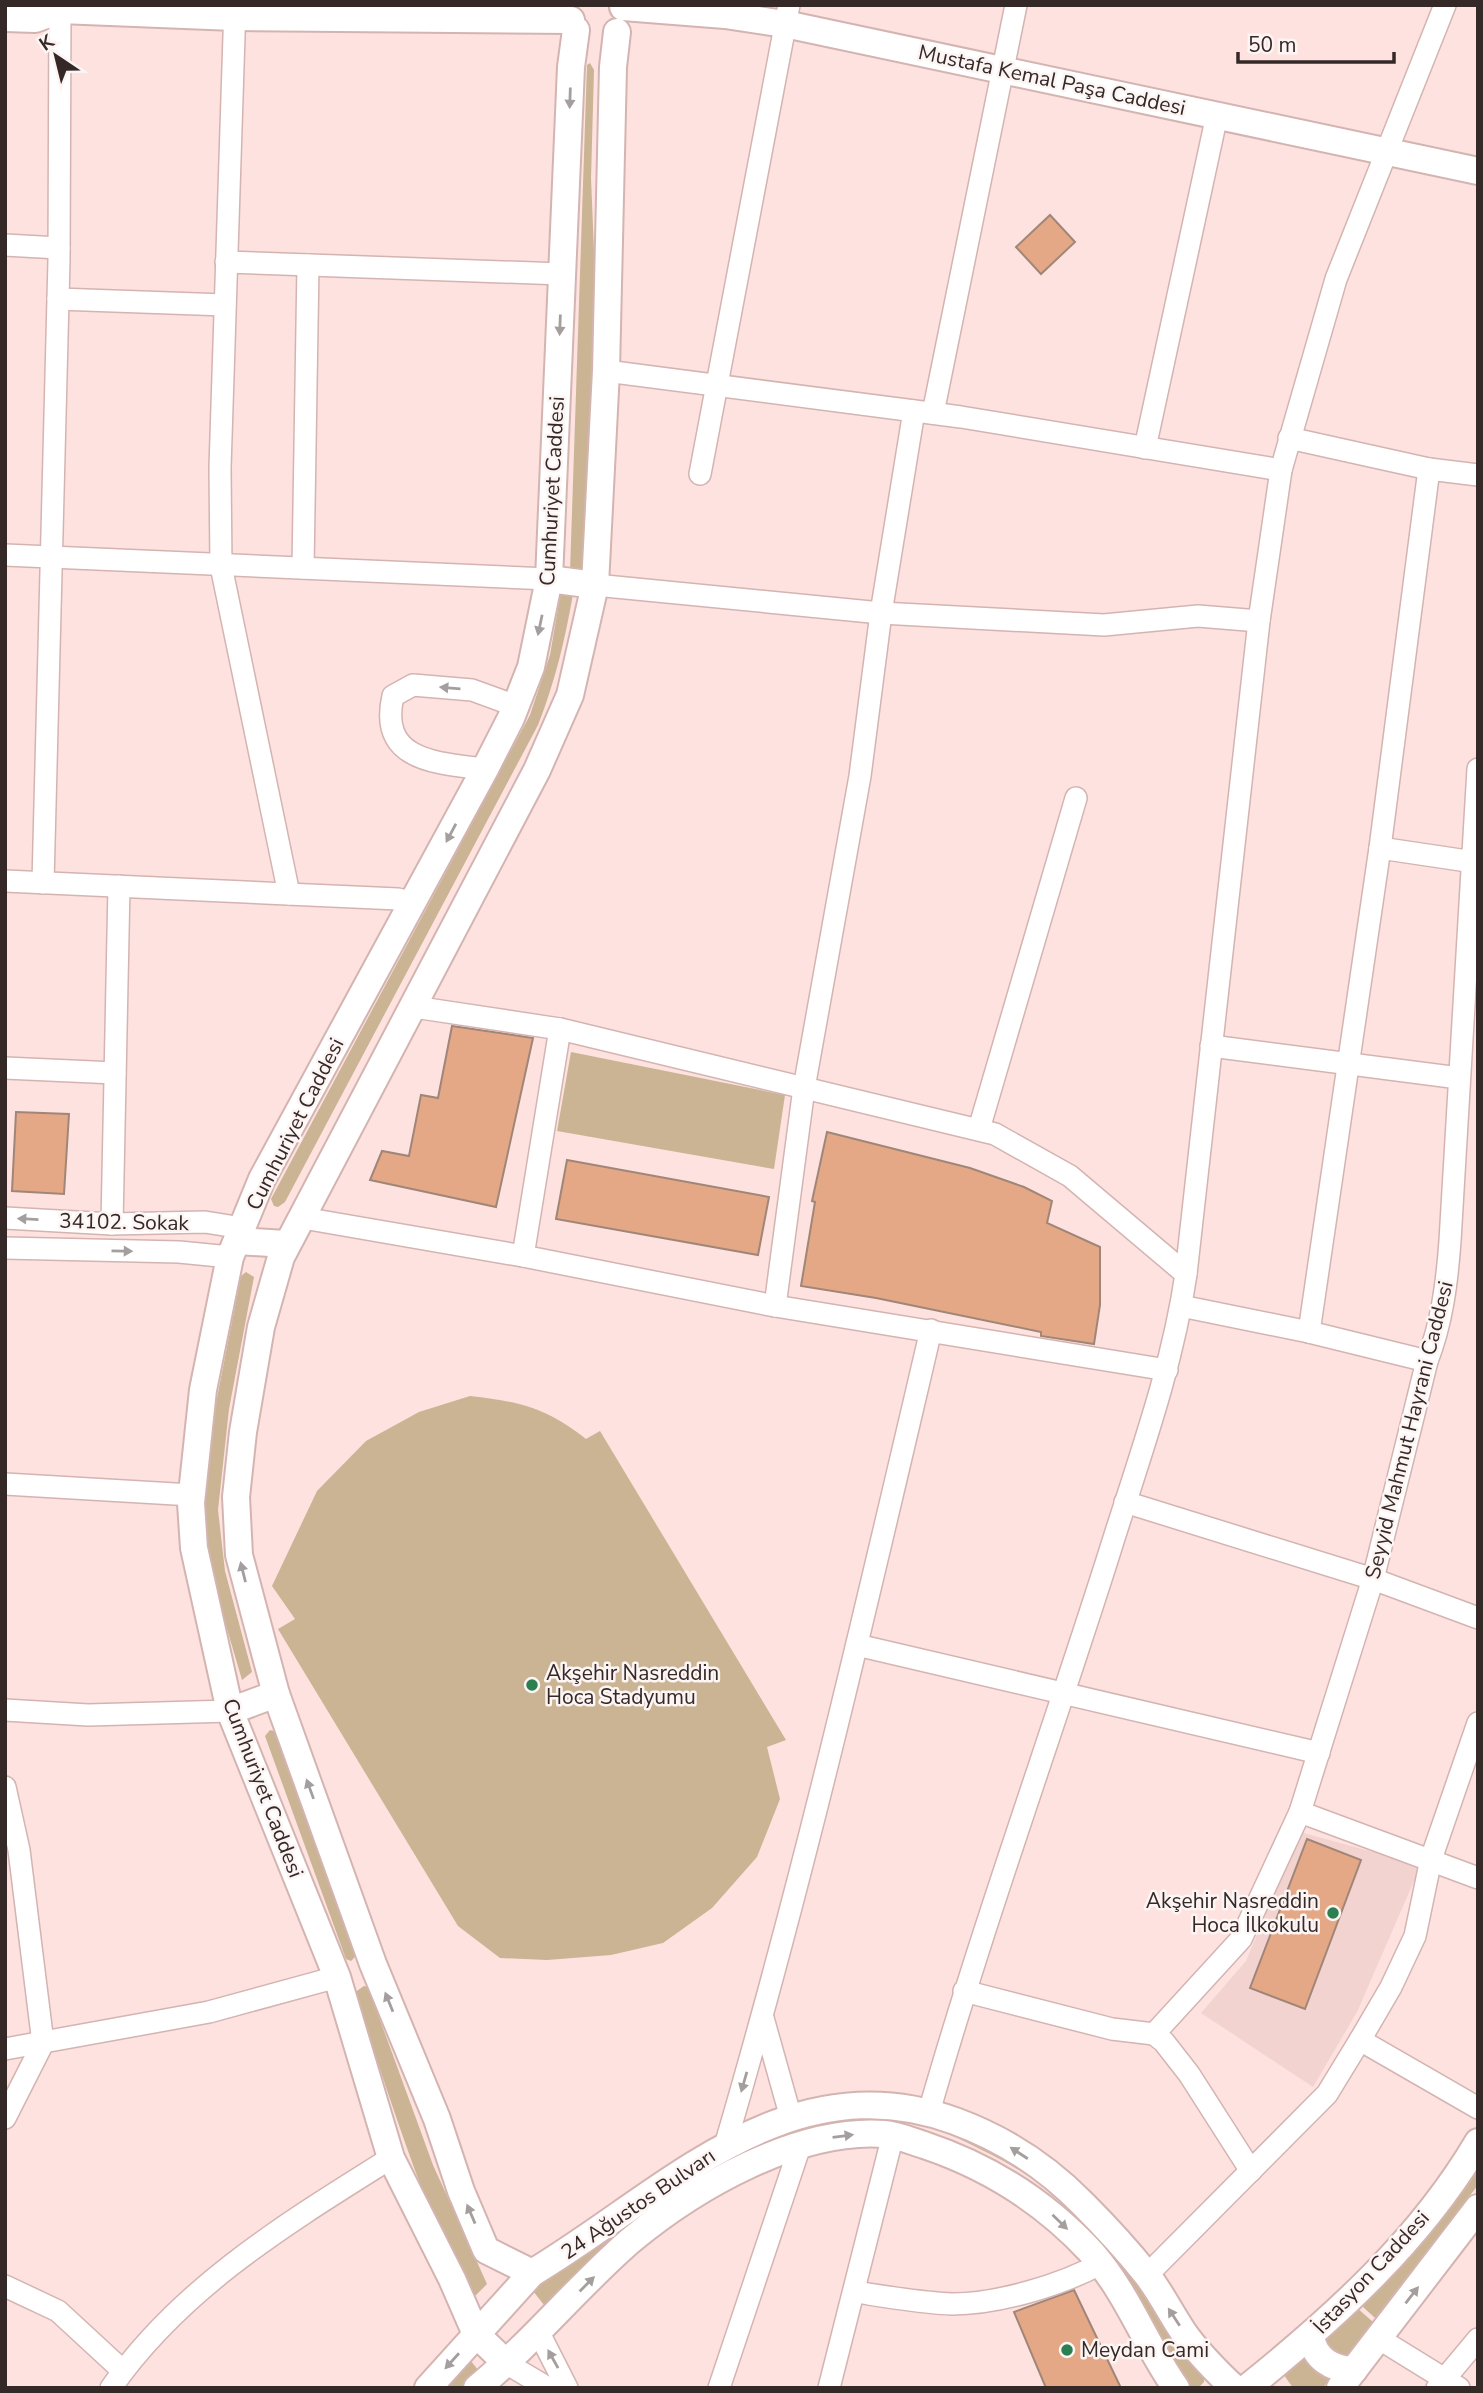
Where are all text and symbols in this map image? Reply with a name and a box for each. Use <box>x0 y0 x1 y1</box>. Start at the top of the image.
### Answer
north arrow <box>21 21 91 91</box>
scale bar <box>1238 21 1394 65</box>
text: K <box>34 28 61 57</box>
text: 50 m <box>1248 31 1297 59</box>
street label: Mustafa Kemal Paşa Caddesi <box>916 38 1188 122</box>
one-way arrow <box>564 87 575 109</box>
one-way arrow <box>555 315 566 337</box>
street label: Cumhuriyet Caddesi <box>533 395 571 587</box>
one-way arrow <box>534 614 545 636</box>
one-way arrow <box>439 682 461 693</box>
one-way arrow <box>445 824 457 843</box>
street label: Cumhuriyet Caddesi <box>239 1033 351 1215</box>
street label: 34102. Sokak <box>59 1207 190 1237</box>
one-way arrow <box>17 1214 39 1225</box>
one-way arrow <box>112 1245 134 1256</box>
street label: Seyyid Mahmut Hayrani Caddesi <box>1358 1278 1460 1582</box>
one-way arrow <box>237 1561 248 1583</box>
place label: Akşehir Nasreddin Hoca Stadyumu <box>546 1659 719 1711</box>
marker: Akşehir Nasreddin Hoca Stadyumu <box>524 1677 540 1693</box>
street label: Cumhuriyet Caddesi <box>216 1694 310 1882</box>
one-way arrow <box>304 1778 315 1799</box>
place label: Akşehir Nasreddin Hoca İlkokulu <box>1146 1887 1319 1939</box>
marker: Akşehir Nasreddin Hoca İlkokulu <box>1325 1905 1341 1921</box>
one-way arrow <box>383 1992 395 2012</box>
one-way arrow <box>738 2071 748 2092</box>
one-way arrow <box>832 2130 854 2141</box>
street label: 24 Ağustos Bulvarı <box>555 2142 721 2266</box>
one-way arrow <box>1010 2147 1029 2160</box>
one-way arrow <box>465 2204 477 2224</box>
street label: İstasyon Caddesi <box>1307 2204 1435 2340</box>
one-way arrow <box>1051 2214 1068 2230</box>
one-way arrow <box>578 2275 595 2292</box>
one-way arrow <box>1404 2286 1418 2304</box>
one-way arrow <box>1168 2308 1181 2327</box>
place label: Meydan Cami <box>1081 2336 1209 2364</box>
marker: Meydan Cami <box>1059 2342 1075 2358</box>
one-way arrow <box>547 2349 559 2369</box>
one-way arrow <box>444 2352 460 2370</box>

